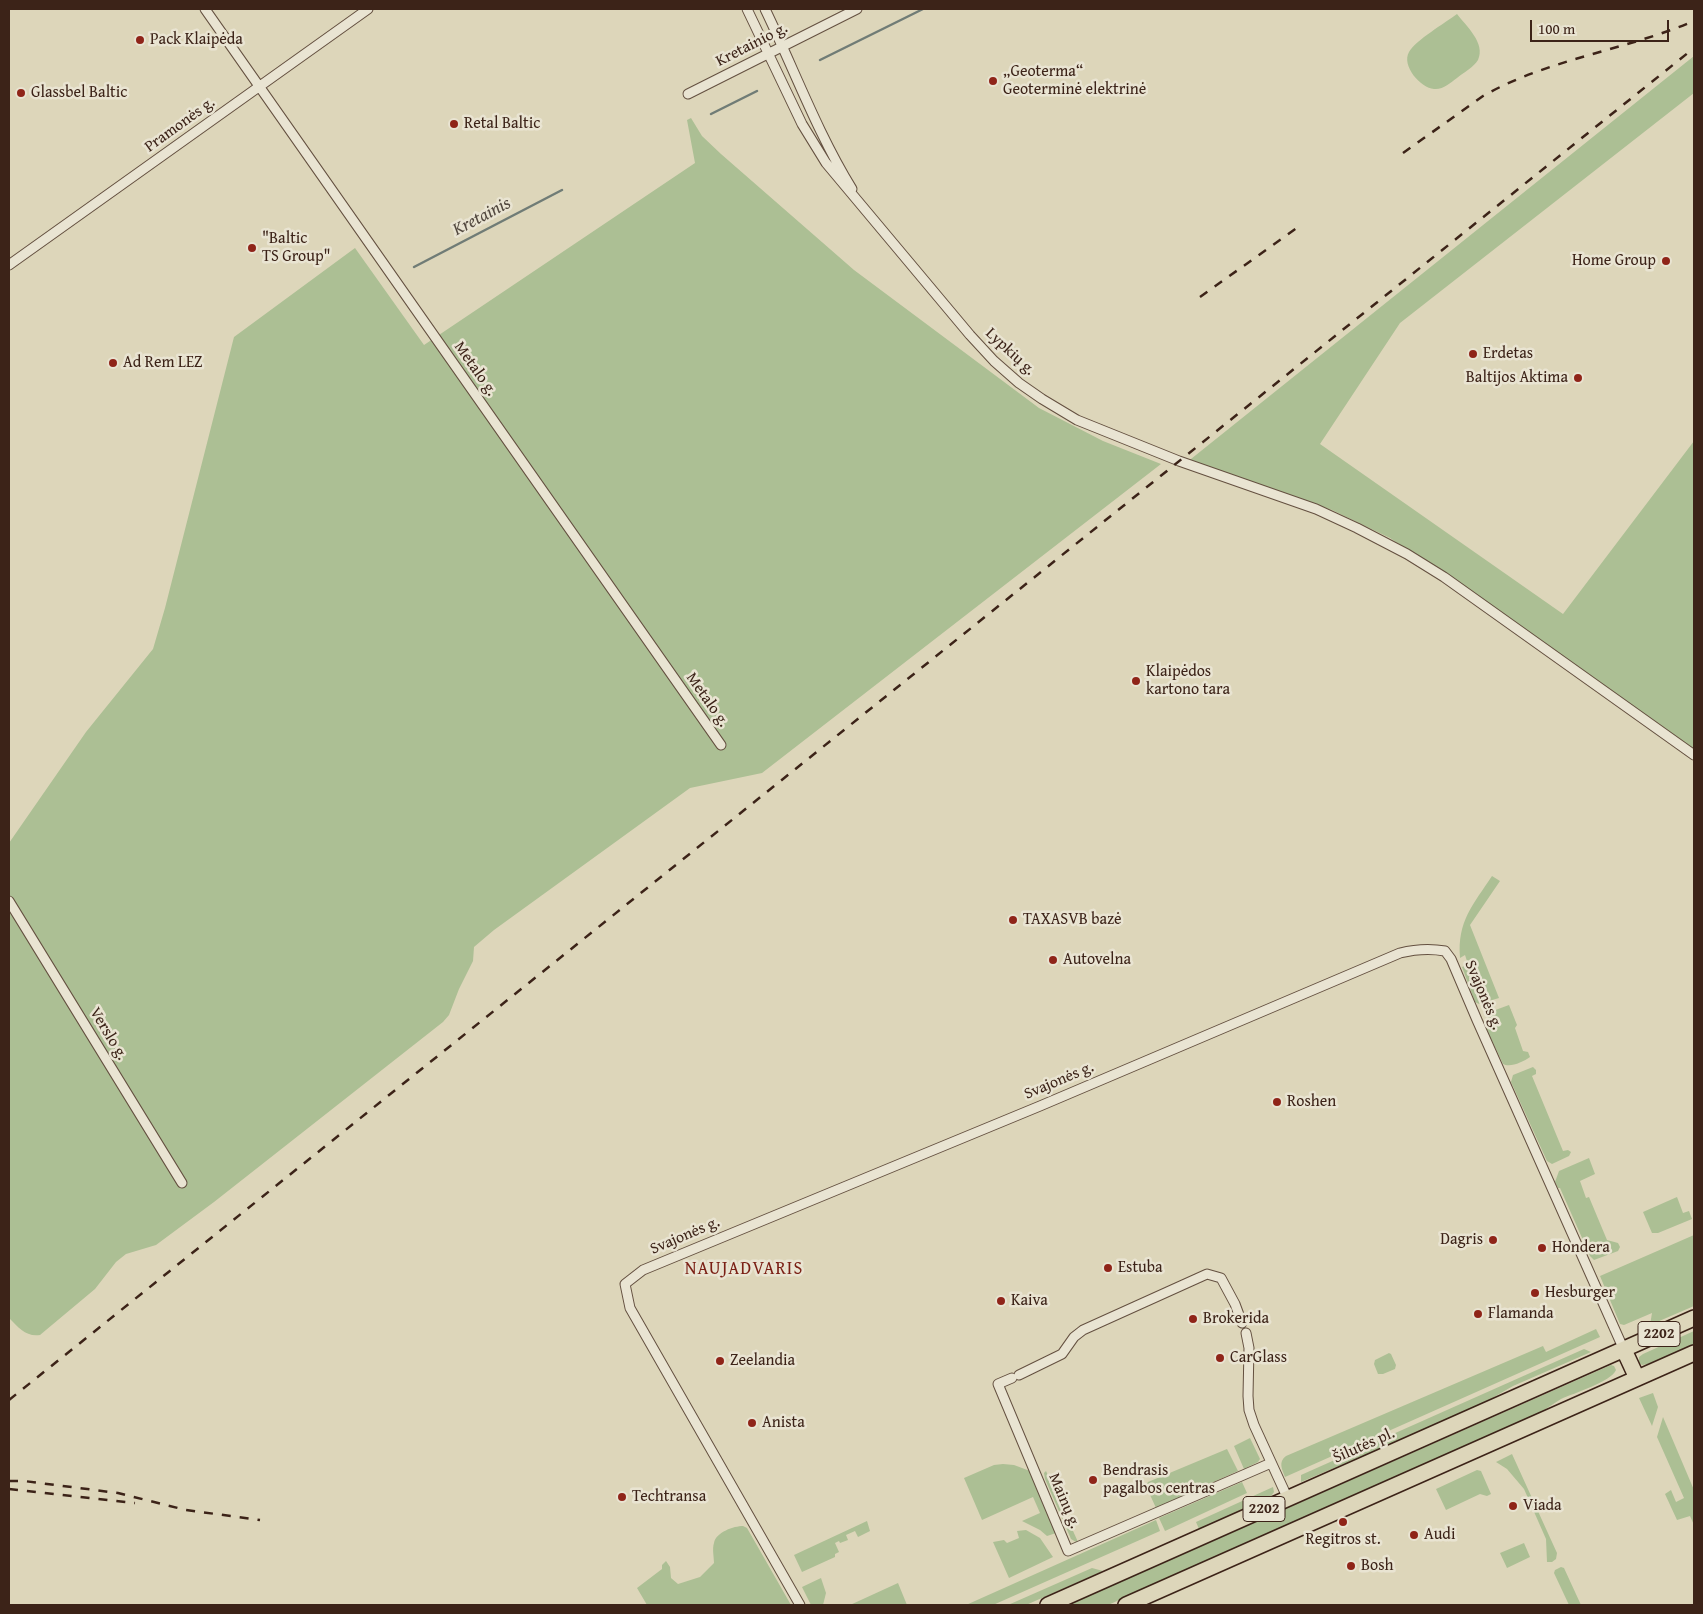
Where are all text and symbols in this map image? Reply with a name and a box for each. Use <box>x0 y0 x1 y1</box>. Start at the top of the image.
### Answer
scale bar <box>1533 10 1672 42</box>
text: 100 m <box>1538 18 1575 39</box>
street label: Kretainio g. <box>713 19 791 71</box>
place label: Pack Klaipėda <box>150 30 243 50</box>
marker: Pack Klaipėda <box>134 34 146 46</box>
place label: „Geoterma“ Geoterminė elektrinė <box>1003 62 1146 100</box>
marker: „Geoterma“ Geoterminė elektrinė <box>987 75 999 87</box>
place label: Glassbel Baltic <box>31 83 127 103</box>
marker: Glassbel Baltic <box>15 87 27 99</box>
street label: Pramonės g. <box>141 93 219 157</box>
place label: Retal Baltic <box>464 114 540 134</box>
marker: Retal Baltic <box>448 118 460 130</box>
water label: Kretainis <box>449 193 515 241</box>
place label: "Baltic TS Group" <box>262 229 331 267</box>
marker: "Baltic TS Group" <box>246 242 258 254</box>
place label: Home Group <box>1572 251 1656 271</box>
marker: Home Group <box>1660 255 1672 267</box>
street label: Lypkių g. <box>981 324 1039 380</box>
street label: Metalo g. <box>449 338 501 400</box>
place label: Erdetas <box>1483 344 1533 364</box>
marker: Erdetas <box>1467 348 1479 360</box>
place label: Ad Rem LEZ <box>123 353 202 373</box>
marker: Ad Rem LEZ <box>107 357 119 369</box>
place label: Baltijos Aktima <box>1466 368 1568 388</box>
marker: Baltijos Aktima <box>1572 372 1584 384</box>
place label: Klaipėdos kartono tara <box>1146 662 1230 700</box>
street label: Metalo g. <box>681 669 733 731</box>
marker: Klaipėdos kartono tara <box>1130 675 1142 687</box>
place label: TAXASVB bazė <box>1023 910 1122 930</box>
marker: TAXASVB bazė <box>1007 914 1019 926</box>
place label: Autovelna <box>1063 950 1131 970</box>
marker: Autovelna <box>1047 954 1059 966</box>
street label: Svajonės g. <box>1460 957 1506 1033</box>
street label: Verslo g. <box>85 1004 131 1064</box>
street label: Svajonės g. <box>1021 1058 1097 1104</box>
place label: Roshen <box>1287 1092 1336 1112</box>
marker: Roshen <box>1271 1096 1283 1108</box>
street label: Svajonės g. <box>647 1213 723 1259</box>
place label: Dagris <box>1440 1230 1483 1250</box>
marker: Dagris <box>1487 1234 1499 1246</box>
place label: Hondera <box>1552 1238 1610 1258</box>
marker: Hondera <box>1536 1242 1548 1254</box>
district label: NAUJADVARIS <box>683 1258 805 1280</box>
place label: Estuba <box>1118 1258 1163 1278</box>
marker: Estuba <box>1102 1262 1114 1274</box>
place label: Hesburger <box>1545 1283 1615 1303</box>
marker: Hesburger <box>1529 1287 1541 1299</box>
place label: Kaiva <box>1011 1291 1048 1311</box>
marker: Kaiva <box>995 1295 1007 1307</box>
place label: Flamanda <box>1488 1304 1554 1324</box>
marker: Flamanda <box>1472 1308 1484 1320</box>
place label: Brokerida <box>1203 1309 1269 1329</box>
marker: Brokerida <box>1187 1313 1199 1325</box>
road number: 2202 <box>1638 1322 1680 1346</box>
place label: CarGlass <box>1230 1348 1287 1368</box>
place label: Zeelandia <box>730 1351 795 1371</box>
marker: CarGlass <box>1214 1352 1226 1364</box>
marker: Zeelandia <box>714 1355 726 1367</box>
place label: Anista <box>762 1413 805 1433</box>
marker: Anista <box>746 1417 758 1429</box>
street label: Šilutės pl. <box>1330 1424 1398 1468</box>
place label: Bendrasis pagalbos centras <box>1103 1461 1215 1499</box>
street label: Mainų g. <box>1044 1470 1084 1532</box>
marker: Bendrasis pagalbos centras <box>1087 1474 1099 1486</box>
place label: Techtransa <box>632 1487 706 1507</box>
marker: Techtransa <box>616 1491 628 1503</box>
road number: 2202 <box>1243 1496 1285 1522</box>
place label: Viada <box>1523 1496 1562 1516</box>
marker: Viada <box>1507 1500 1519 1512</box>
marker: Regitros st. <box>1337 1516 1349 1528</box>
place label: Audi <box>1424 1525 1455 1545</box>
marker: Audi <box>1408 1529 1420 1541</box>
place label: Regitros st. <box>1305 1530 1381 1550</box>
place label: Bosh <box>1361 1556 1394 1576</box>
marker: Bosh <box>1345 1560 1357 1572</box>

